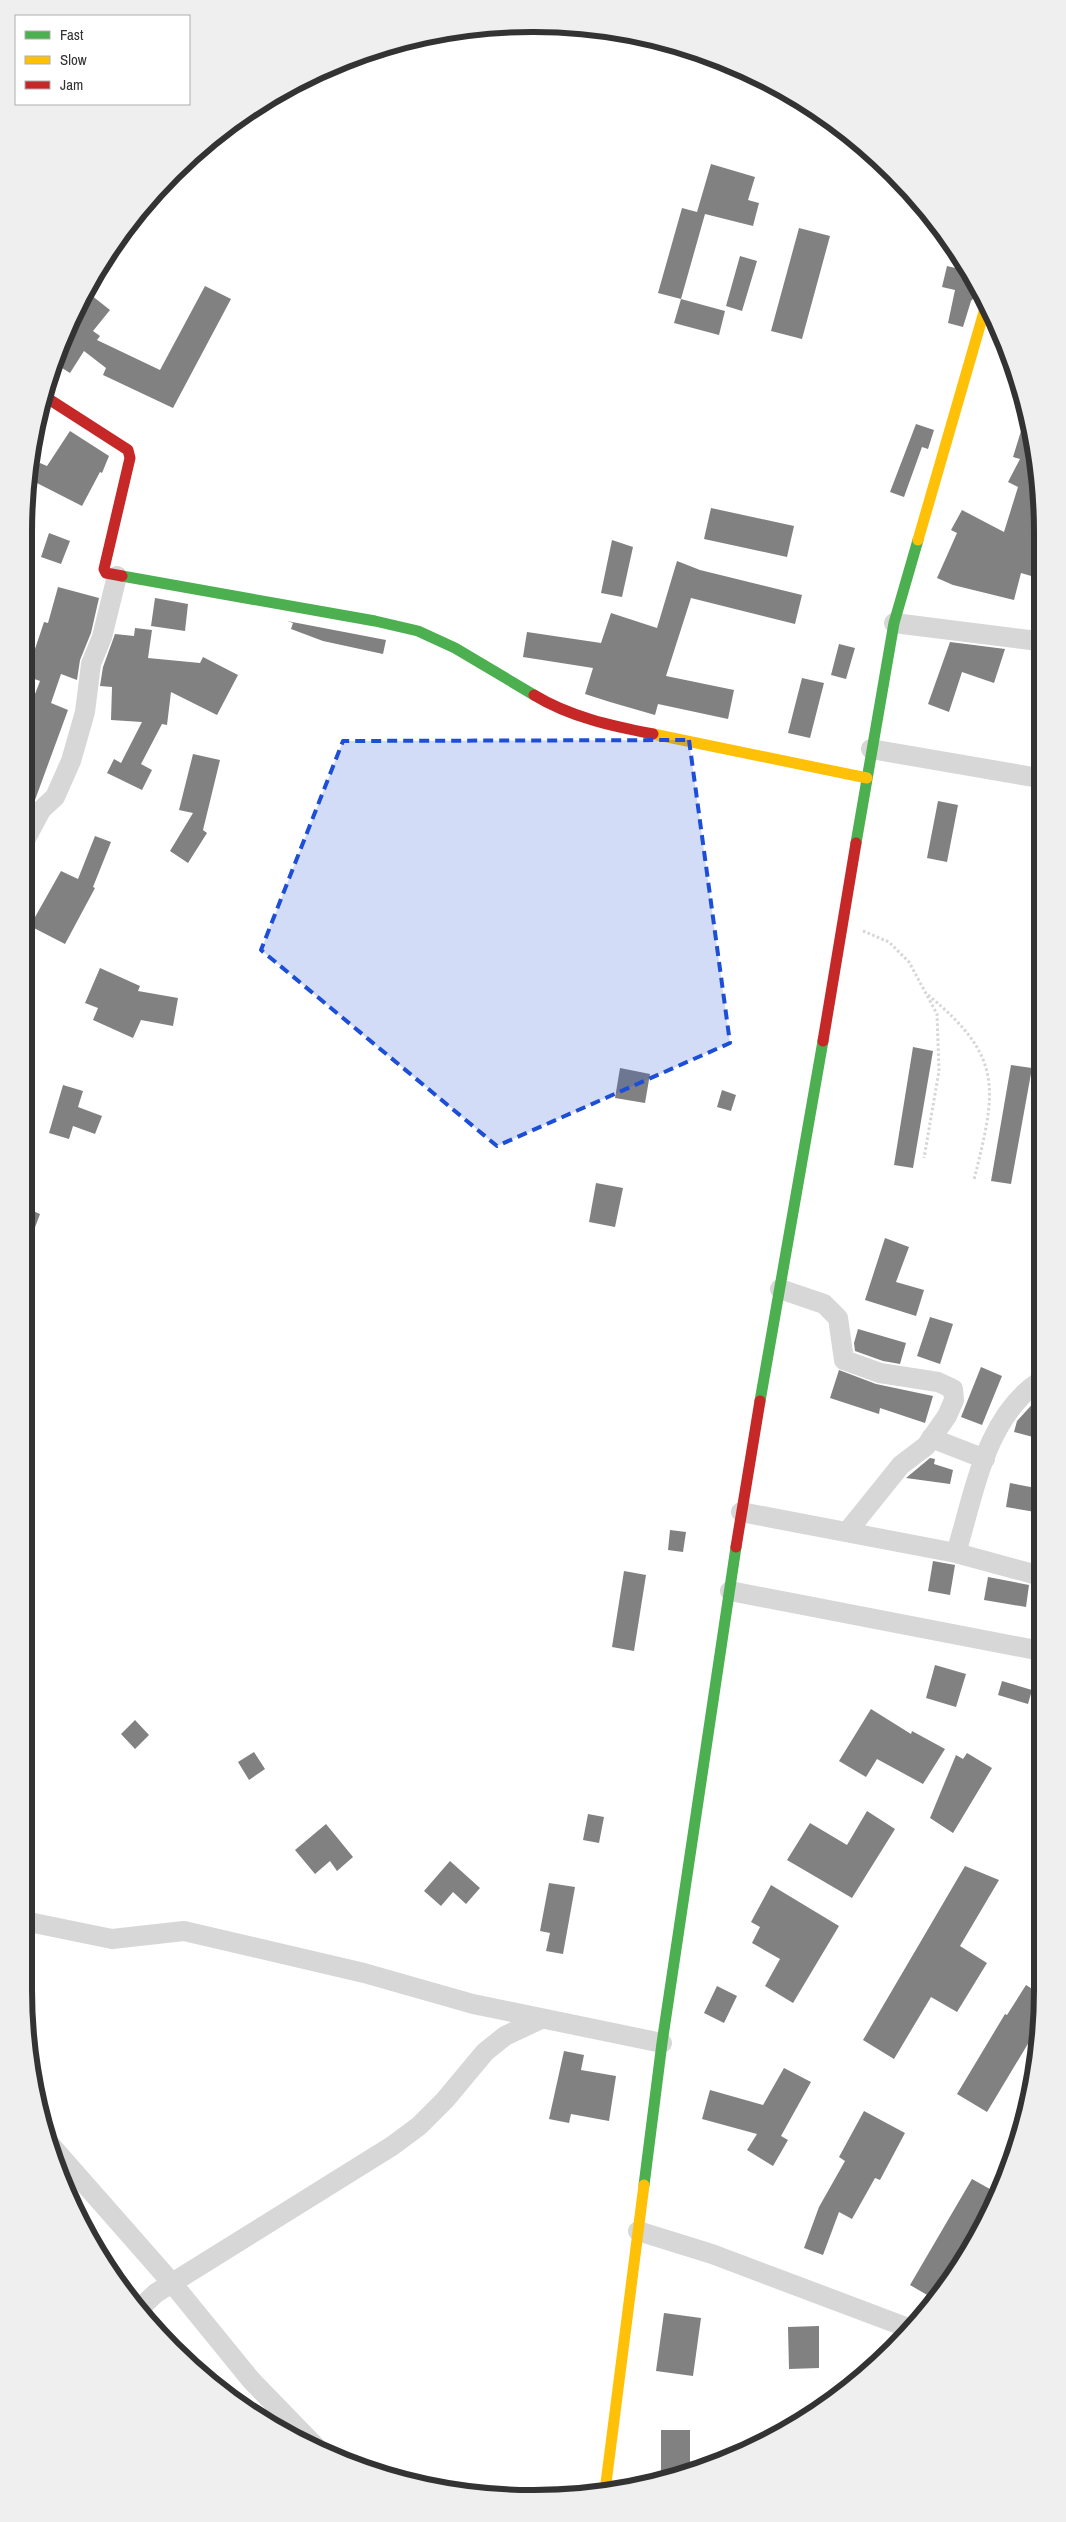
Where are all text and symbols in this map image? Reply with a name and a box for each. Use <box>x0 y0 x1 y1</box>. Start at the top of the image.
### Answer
legend <box>15 15 190 105</box>
text: Fast <box>60 24 84 45</box>
text: Slow <box>60 49 87 70</box>
text: Jam <box>60 74 83 95</box>

